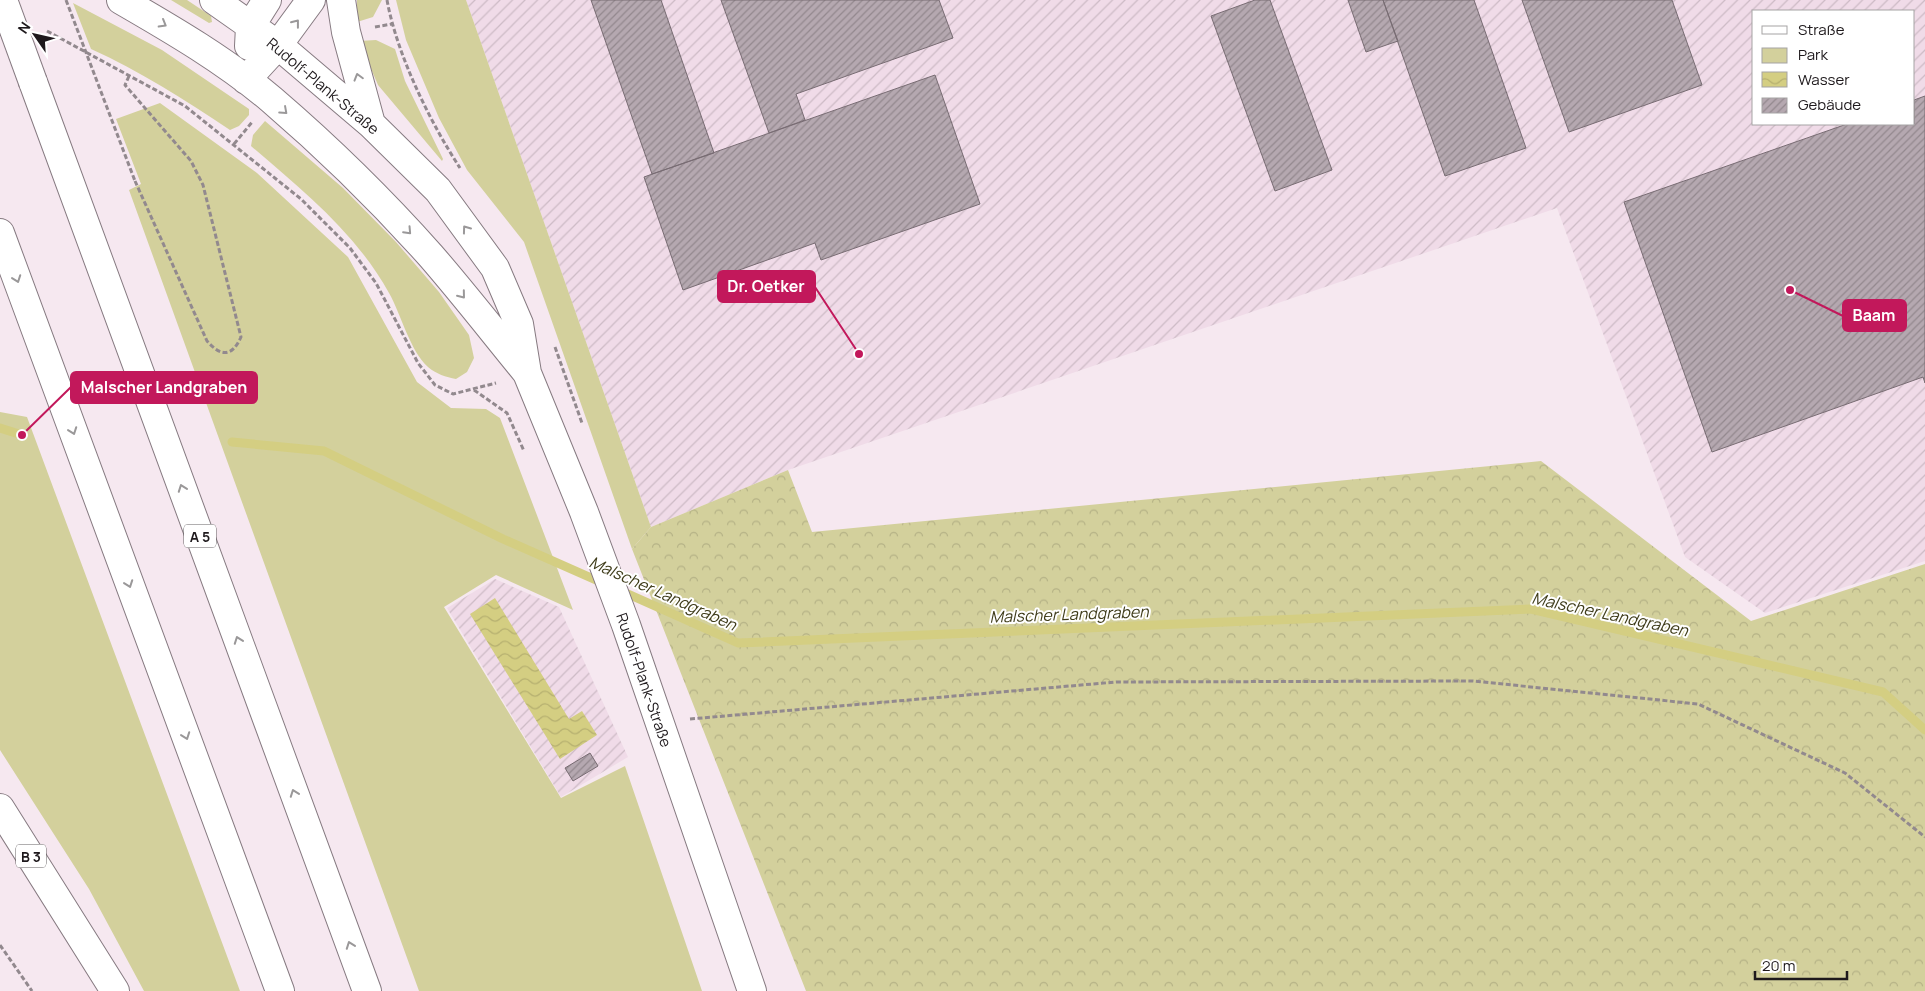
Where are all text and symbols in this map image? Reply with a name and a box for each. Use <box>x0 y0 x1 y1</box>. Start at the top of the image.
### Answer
north arrow <box>10 10 60 60</box>
legend <box>1752 10 1915 125</box>
text: N <box>13 18 34 37</box>
one-way arrow <box>158 18 167 28</box>
text: Straße <box>1798 19 1845 40</box>
one-way arrow <box>290 20 298 29</box>
street label: Rudolf-Plank-Straße <box>262 33 384 139</box>
text: Park <box>1798 44 1828 65</box>
text: Wasser <box>1798 69 1850 90</box>
one-way arrow <box>353 72 364 81</box>
text: Gebäude <box>1798 94 1861 115</box>
one-way arrow <box>278 105 287 114</box>
one-way arrow <box>463 225 472 235</box>
one-way arrow <box>402 226 411 235</box>
callout: Dr. Oetker <box>718 271 815 302</box>
one-way arrow <box>11 274 21 283</box>
text: Dr. Oetker <box>727 275 805 297</box>
one-way arrow <box>457 289 466 298</box>
callout: Baam <box>1843 300 1906 331</box>
text: Baam <box>1853 304 1895 326</box>
callout: Malscher Landgraben <box>71 372 257 403</box>
text: Malscher Landgraben <box>81 376 247 398</box>
one-way arrow <box>67 426 77 435</box>
one-way arrow <box>178 484 188 492</box>
road number: A 5 <box>184 524 216 548</box>
water label: Malscher Landgraben <box>586 551 741 636</box>
one-way arrow <box>123 579 133 587</box>
water label: Malscher Landgraben <box>1530 587 1691 641</box>
water label: Malscher Landgraben <box>989 600 1149 628</box>
street label: Rudolf-Plank-Straße <box>611 610 677 750</box>
one-way arrow <box>234 636 244 645</box>
one-way arrow <box>180 731 190 740</box>
one-way arrow <box>290 789 300 797</box>
road number: B 3 <box>16 844 46 868</box>
one-way arrow <box>346 941 356 950</box>
scale bar <box>1755 948 1848 980</box>
text: 20 m <box>1762 955 1795 976</box>

